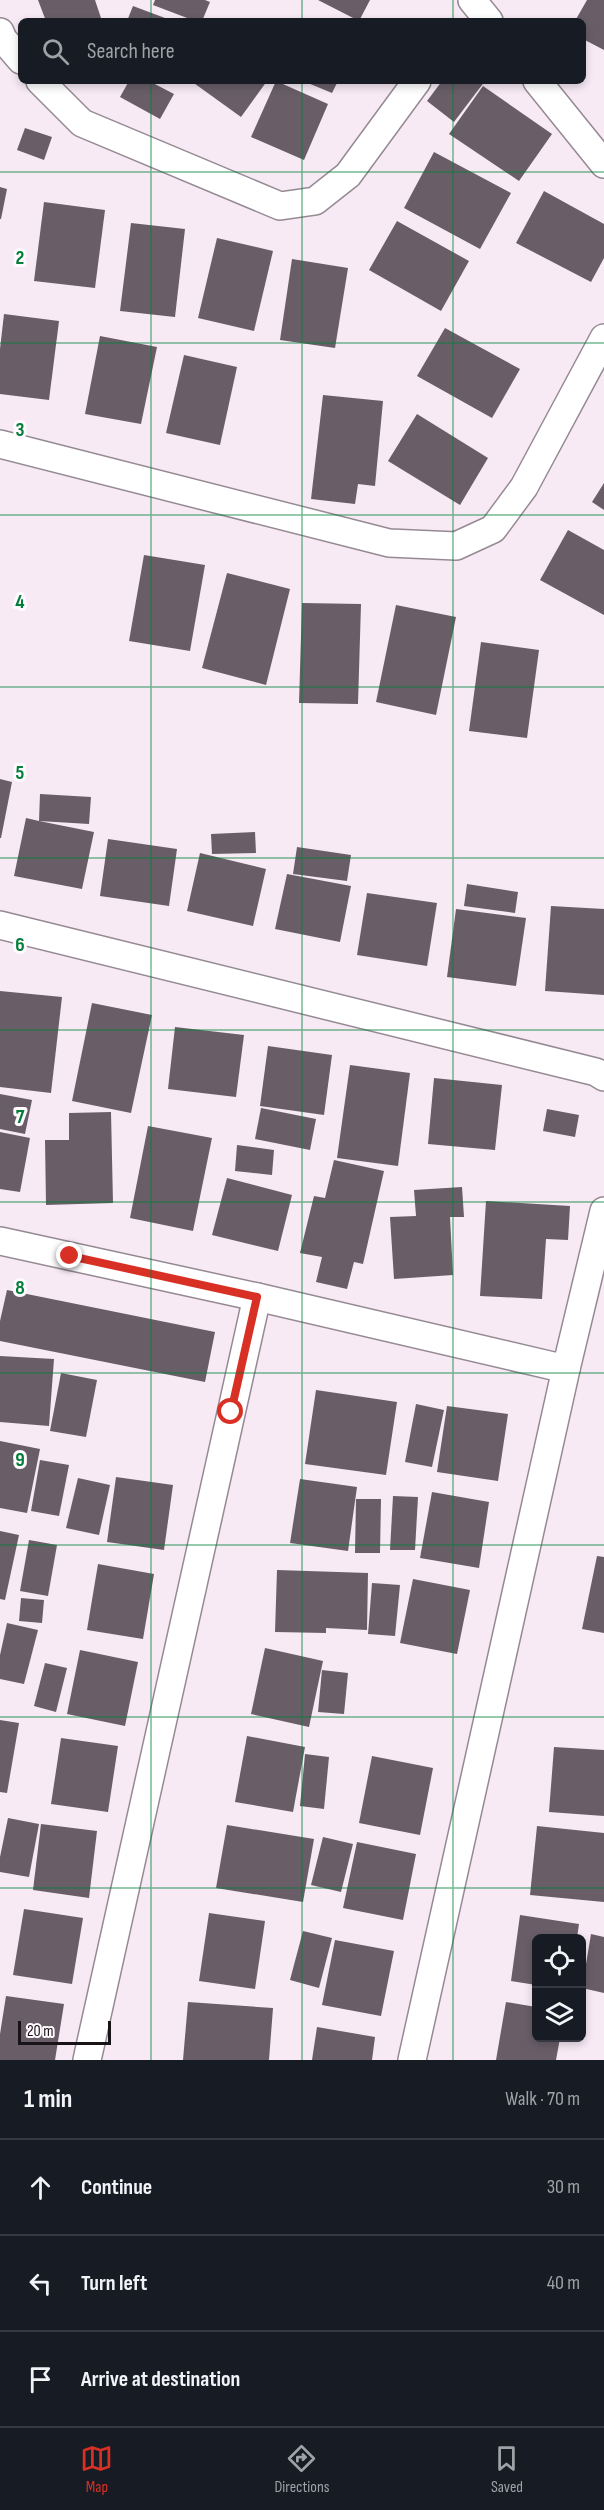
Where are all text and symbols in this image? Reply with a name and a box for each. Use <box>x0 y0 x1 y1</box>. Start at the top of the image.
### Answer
search box <box>18 18 586 84</box>
icon: search <box>39 35 72 68</box>
text: Search here <box>87 38 174 65</box>
text: 2 <box>16 246 24 270</box>
text: 3 <box>16 418 25 442</box>
text: 4 <box>15 590 25 614</box>
text: 5 <box>16 761 25 785</box>
text: 6 <box>15 933 25 957</box>
text: 7 <box>16 1105 25 1129</box>
route end <box>56 1242 82 1268</box>
text: 8 <box>15 1276 25 1300</box>
route start <box>217 1398 243 1424</box>
text: 9 <box>15 1448 25 1472</box>
map controls <box>532 1934 586 2042</box>
button: locate <box>532 1934 586 1988</box>
button: layers <box>532 1988 586 2042</box>
scale bar <box>18 2018 111 2046</box>
text: 20 m <box>27 2022 54 2041</box>
text: 1 min <box>24 2084 72 2115</box>
text: Walk · 70 m <box>505 2087 580 2111</box>
icon: ahead <box>24 2171 57 2204</box>
text: Continue <box>81 2174 152 2201</box>
text: 30 m <box>547 2175 580 2199</box>
icon: left <box>24 2267 57 2300</box>
text: Turn left <box>81 2270 147 2297</box>
text: 40 m <box>547 2271 580 2295</box>
icon: arrive <box>24 2363 57 2396</box>
text: Arrive at destination <box>81 2366 240 2393</box>
tab: Map <box>80 2442 113 2497</box>
tab: Directions <box>274 2442 329 2497</box>
tab: Saved <box>490 2442 523 2497</box>

